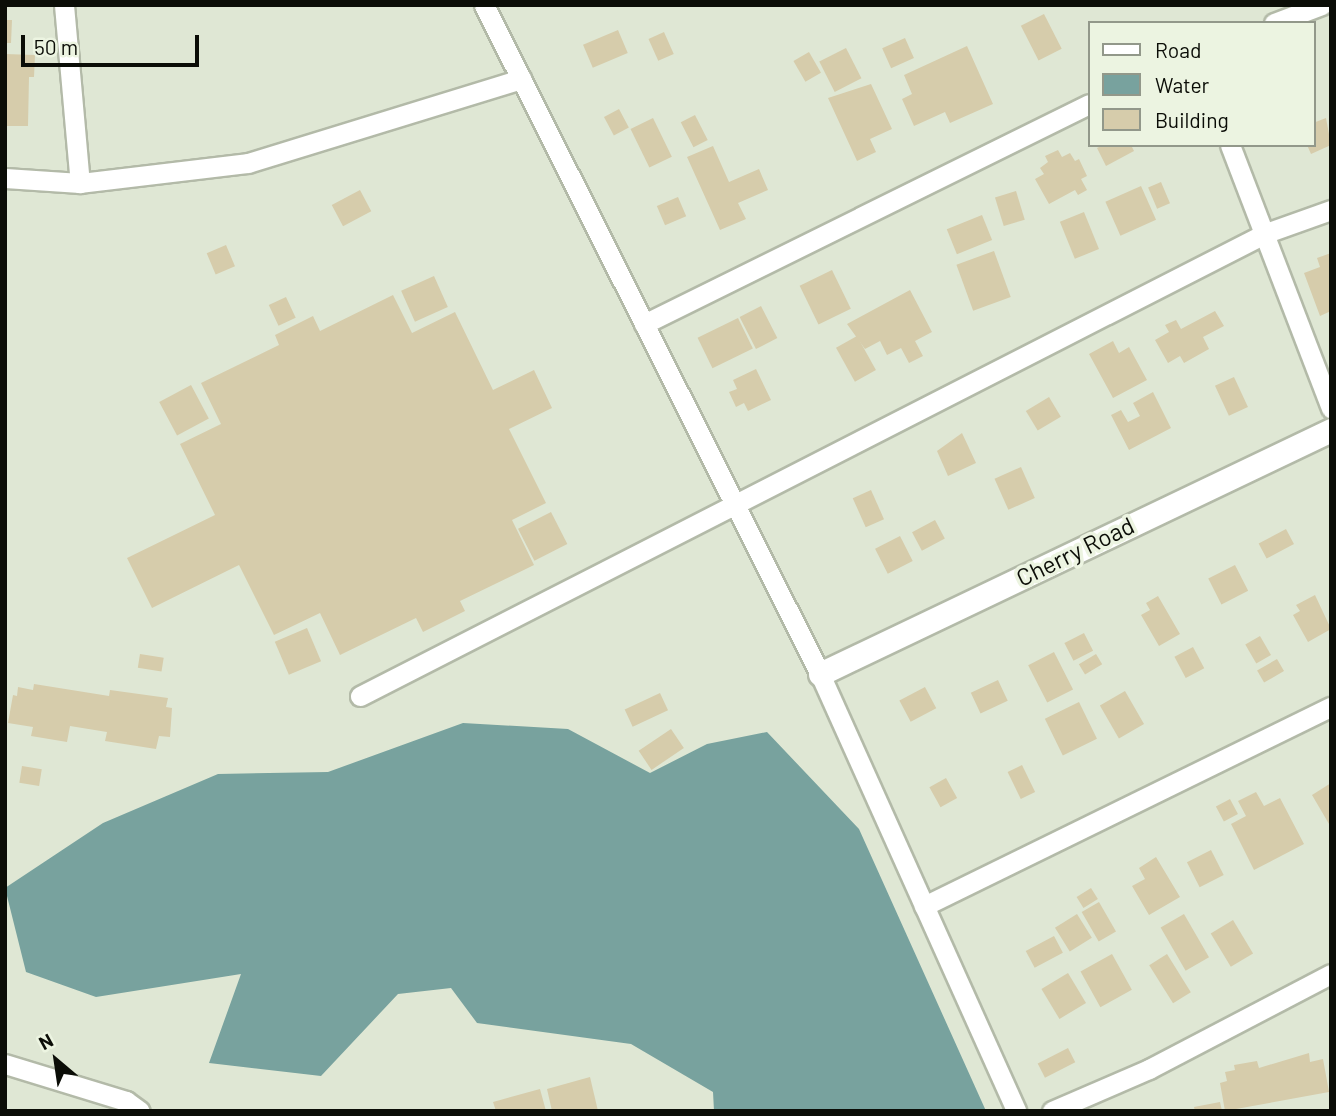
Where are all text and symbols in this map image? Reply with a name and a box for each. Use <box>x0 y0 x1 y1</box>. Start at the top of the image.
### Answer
scale bar <box>24 21 203 65</box>
legend <box>1088 21 1315 147</box>
text: 50 m <box>34 34 78 59</box>
text: Road <box>1155 37 1201 62</box>
text: Water <box>1155 72 1209 97</box>
text: Building <box>1155 107 1229 132</box>
street label: Cherry Road <box>1012 510 1138 592</box>
north arrow <box>21 1025 91 1095</box>
text: N <box>34 1028 57 1054</box>

